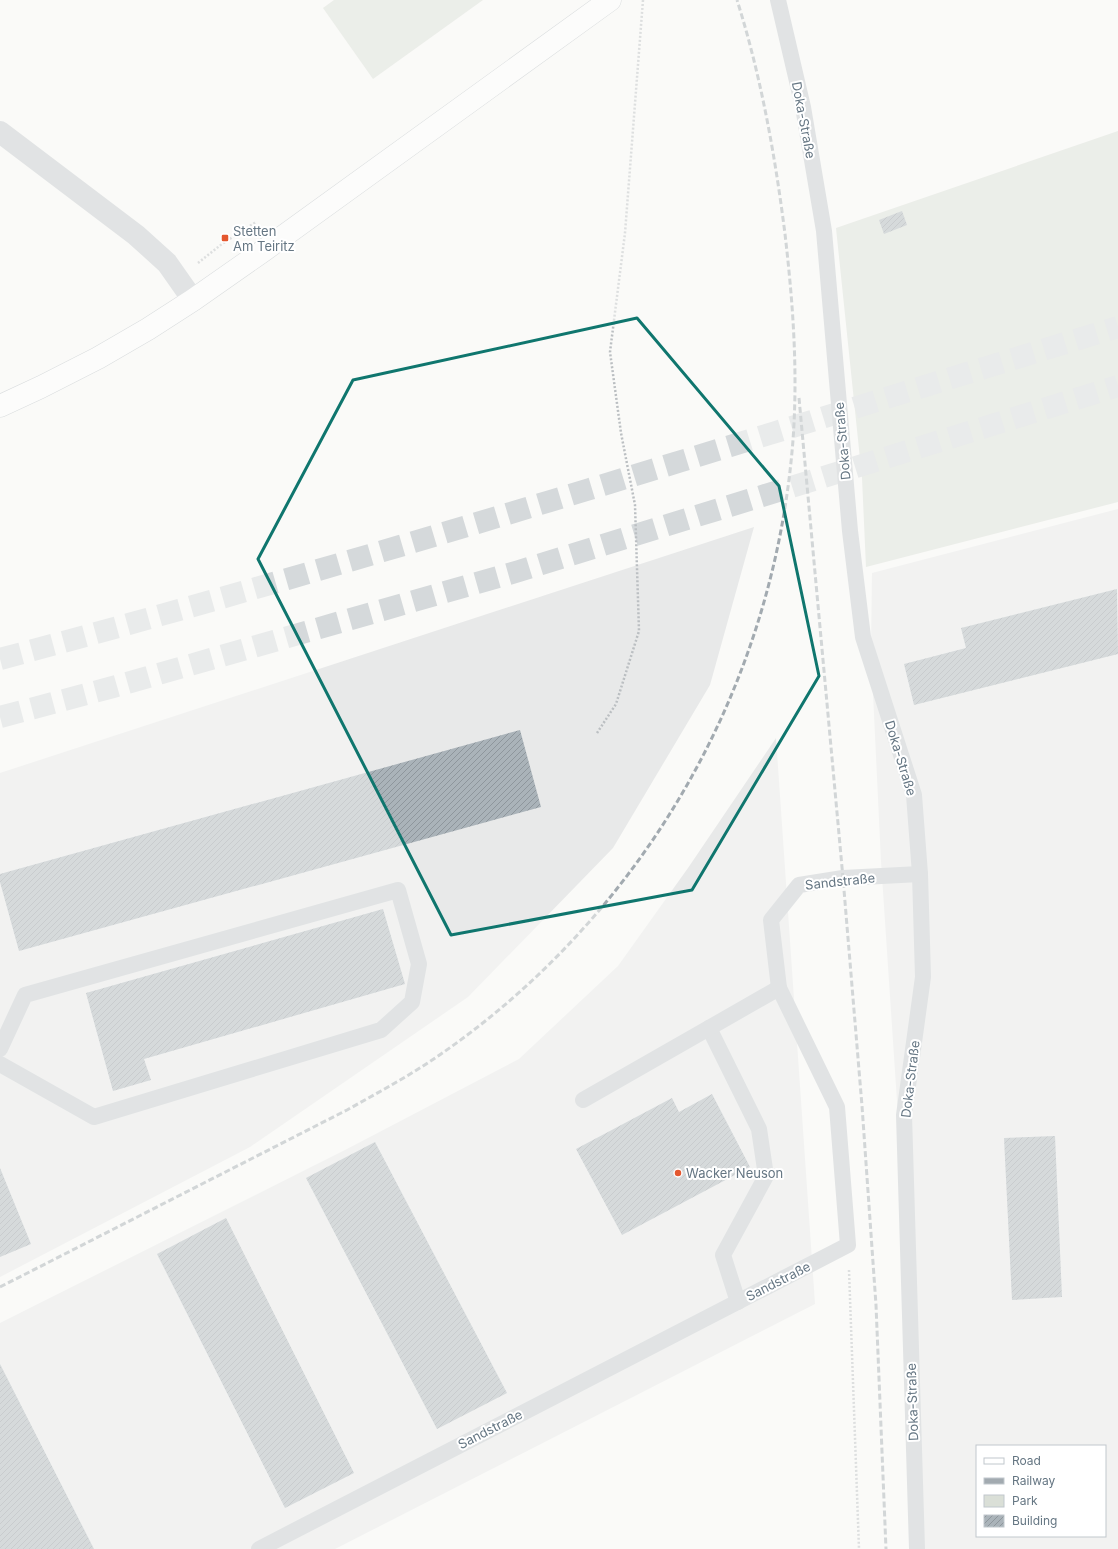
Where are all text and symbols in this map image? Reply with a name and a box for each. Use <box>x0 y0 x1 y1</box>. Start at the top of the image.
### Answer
street label: Doka-Straße <box>789 80 819 160</box>
place label: Stetten Am Teiritz <box>233 223 295 254</box>
marker: Stetten Am Teiritz <box>220 233 230 243</box>
street label: Doka-Straße <box>831 401 853 481</box>
street label: Doka-Straße <box>882 718 920 798</box>
street label: Sandstraße <box>804 869 876 893</box>
street label: Doka-Straße <box>897 1039 923 1119</box>
place label: Wacker Neuson <box>686 1165 783 1181</box>
marker: Wacker Neuson <box>673 1168 683 1178</box>
street label: Sandstraße <box>743 1258 813 1304</box>
street label: Doka-Straße <box>903 1363 921 1441</box>
street label: Sandstraße <box>455 1406 525 1452</box>
legend <box>976 1445 1106 1537</box>
text: Road <box>1012 1453 1041 1468</box>
text: Railway <box>1012 1473 1056 1488</box>
text: Park <box>1012 1493 1038 1508</box>
text: Building <box>1012 1513 1057 1528</box>

